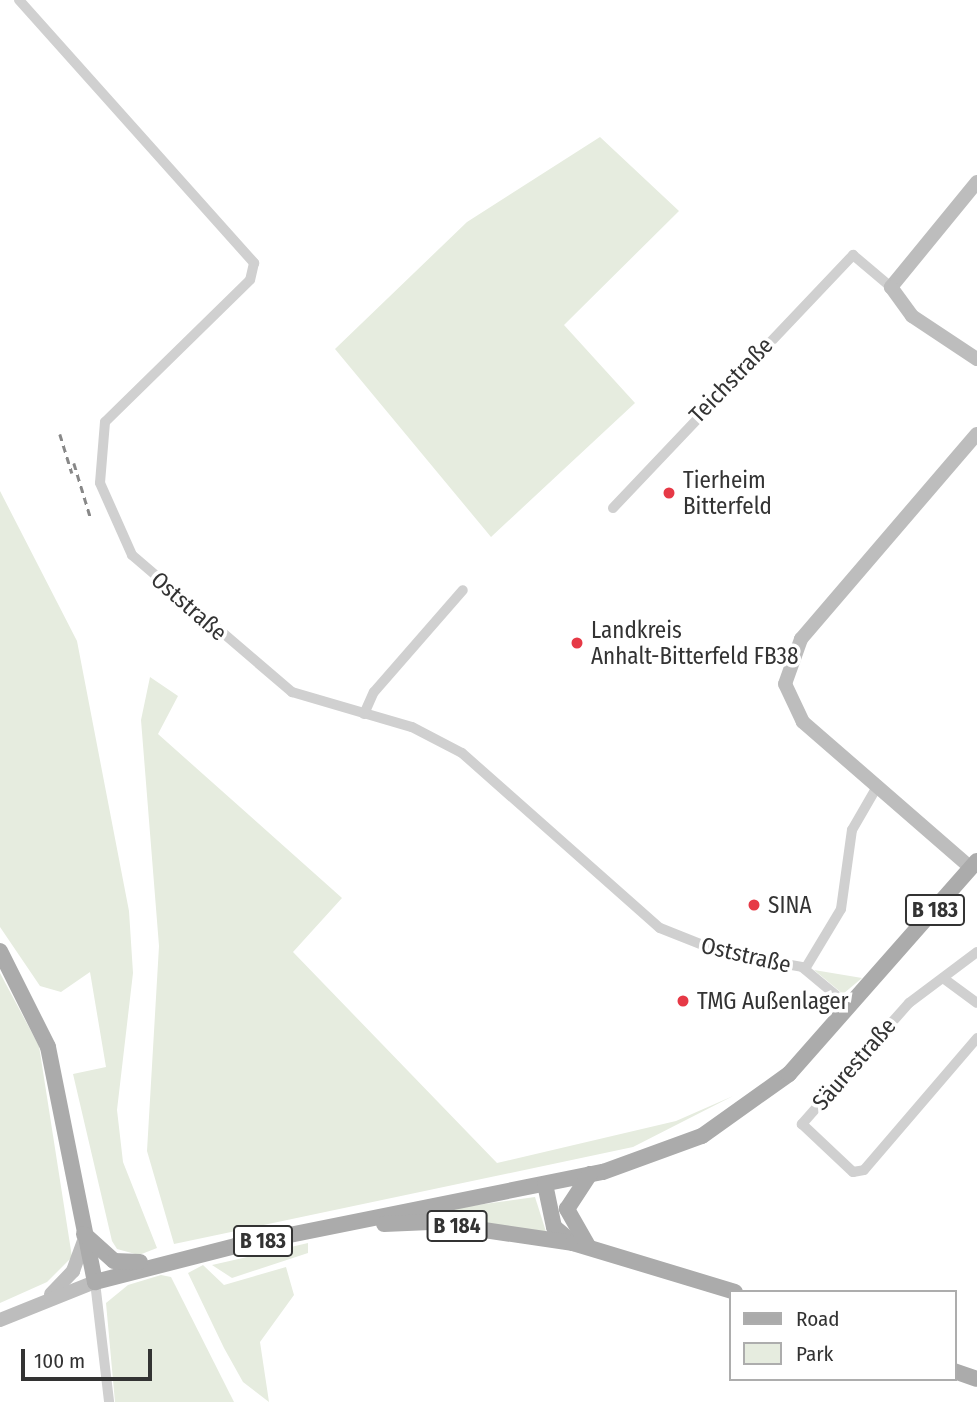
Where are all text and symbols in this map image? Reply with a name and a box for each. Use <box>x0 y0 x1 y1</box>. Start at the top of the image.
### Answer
street label: Teichstraße <box>684 332 778 428</box>
place label: Tierheim Bitterfeld <box>683 466 772 520</box>
marker: Tierheim Bitterfeld <box>661 485 677 501</box>
street label: Oststraße <box>145 566 233 646</box>
place label: Landkreis Anhalt-Bitterfeld FB38 <box>591 616 798 670</box>
marker: Landkreis Anhalt-Bitterfeld FB38 <box>569 635 585 651</box>
place label: SINA <box>768 891 811 919</box>
road number: B 183 <box>904 892 967 928</box>
marker: SINA <box>746 897 762 913</box>
street label: Oststraße <box>698 931 794 979</box>
place label: TMG Außenlager <box>697 987 849 1015</box>
marker: TMG Außenlager <box>675 993 691 1009</box>
street label: Säurestraße <box>807 1012 901 1116</box>
road number: B 184 <box>426 1208 489 1244</box>
road number: B 183 <box>232 1224 294 1258</box>
legend <box>729 1290 956 1381</box>
text: Road <box>796 1306 840 1332</box>
scale bar <box>24 1336 156 1380</box>
text: Park <box>796 1341 833 1367</box>
text: 100 m <box>34 1348 85 1374</box>

